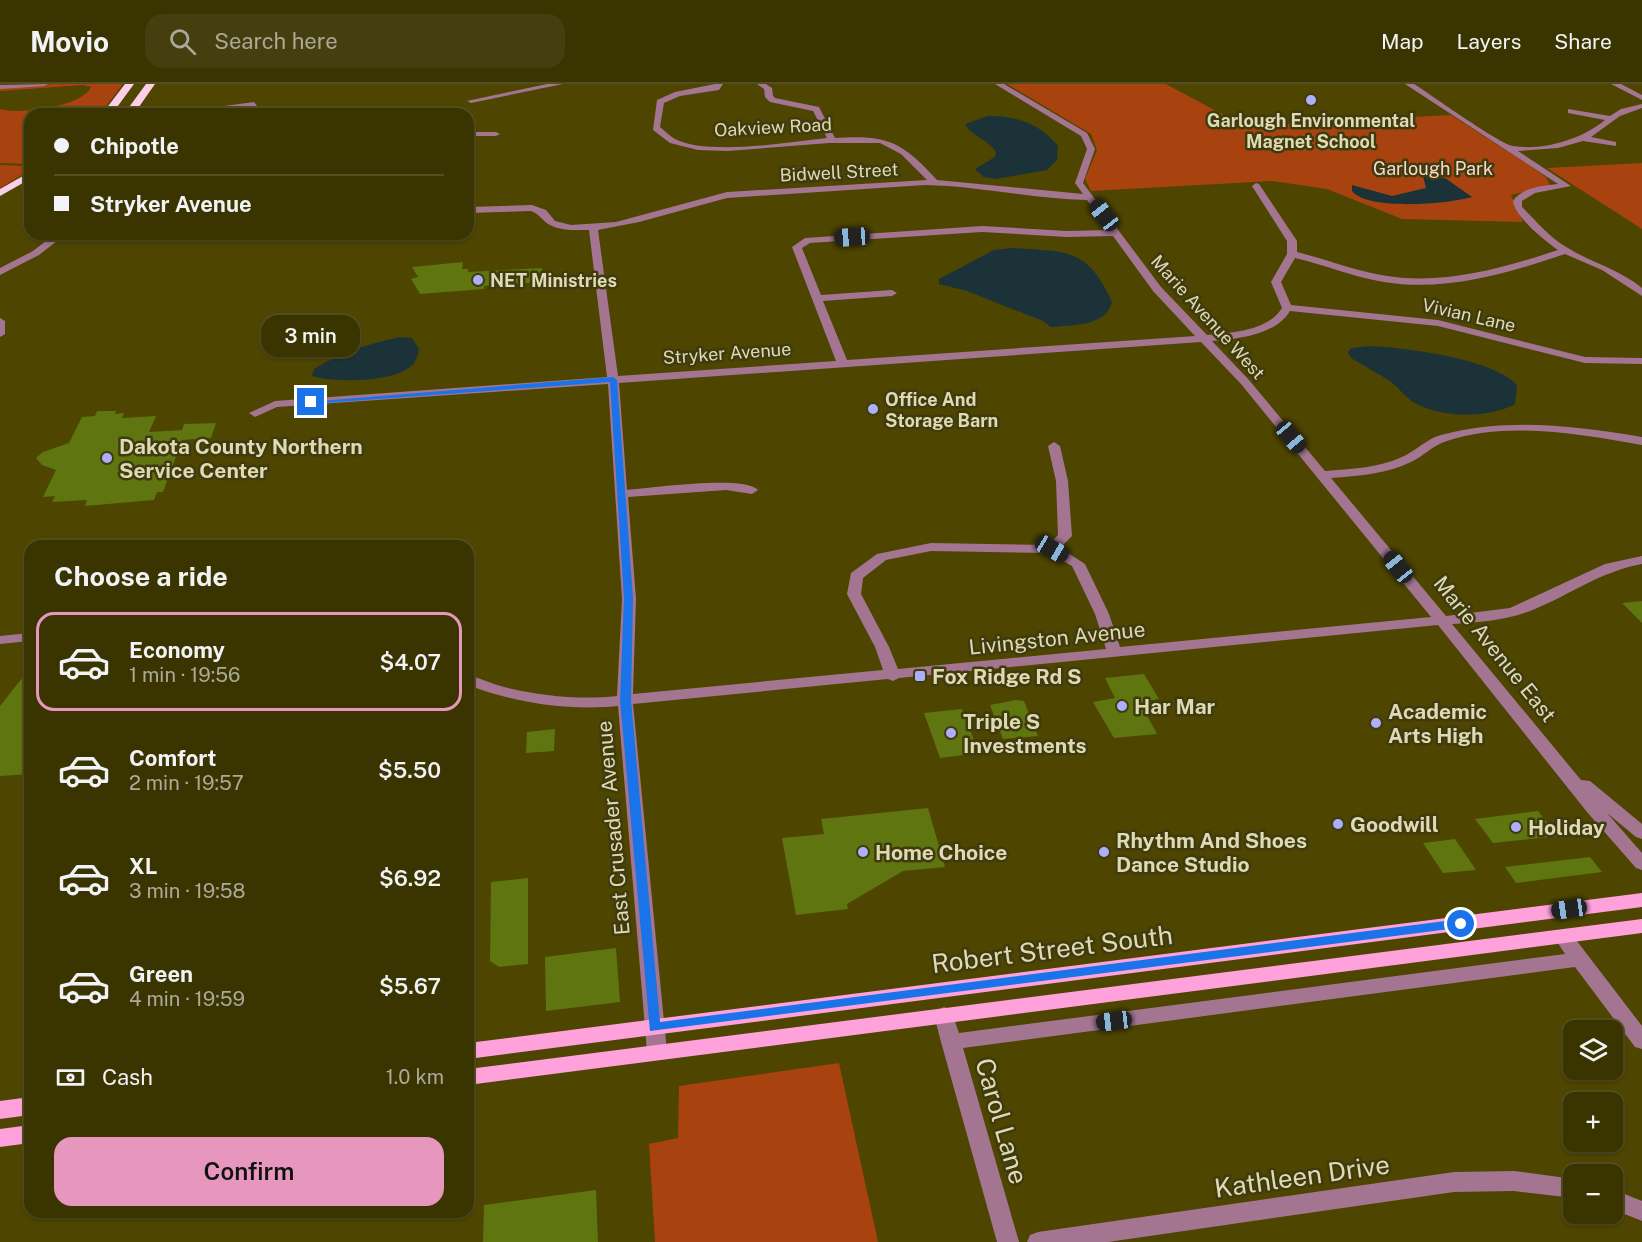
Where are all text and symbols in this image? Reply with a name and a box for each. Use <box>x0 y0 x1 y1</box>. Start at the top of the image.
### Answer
search box <box>145 14 565 68</box>
text: Movio <box>30 25 109 58</box>
icon: search <box>166 25 199 58</box>
text: Search here <box>214 28 338 54</box>
text: Map <box>1381 29 1424 54</box>
text: Layers <box>1457 29 1521 54</box>
text: Share <box>1554 29 1612 54</box>
marker: Garlough Environmental Magnet School <box>1304 93 1318 107</box>
place label: Garlough Environmental Magnet School <box>1207 110 1415 152</box>
street label: Oakview Road <box>714 113 832 141</box>
text: Chipotle <box>90 133 179 159</box>
street label: Bidwell Street <box>779 158 899 186</box>
park label: Garlough Park <box>1373 158 1493 179</box>
text: Stryker Avenue <box>90 191 252 217</box>
car <box>1086 195 1122 235</box>
car <box>833 227 871 247</box>
street label: Marie Avenue West <box>1147 251 1269 383</box>
place label: NET Ministries <box>490 270 617 291</box>
marker: NET Ministries <box>471 273 485 287</box>
street label: Vivian Lane <box>1420 294 1518 336</box>
callout: 3 min <box>262 315 360 357</box>
text: 3 min <box>284 324 337 348</box>
street label: Stryker Avenue <box>662 338 792 368</box>
route end <box>297 388 324 415</box>
place label: Office And Storage Barn <box>885 389 998 431</box>
marker: Office And Storage Barn <box>866 402 880 416</box>
car <box>1273 417 1309 457</box>
place label: Dakota County Northern Service Center <box>119 434 363 483</box>
marker: Dakota County Northern Service Center <box>100 451 114 465</box>
car <box>1032 532 1072 566</box>
car <box>1380 547 1416 587</box>
text: Choose a ride <box>54 560 228 592</box>
street label: Marie Avenue East <box>1428 571 1562 727</box>
street label: Livingston Avenue <box>967 616 1147 660</box>
icon: car <box>57 635 111 689</box>
text: Economy <box>129 637 225 663</box>
text: $4.07 <box>380 649 441 675</box>
text: 1 min · 19:56 <box>129 663 241 687</box>
place label: Fox Ridge Rd S <box>932 664 1082 689</box>
marker: Fox Ridge Rd S <box>913 669 927 683</box>
place label: Har Mar <box>1134 694 1216 719</box>
marker: Har Mar <box>1115 699 1129 713</box>
place label: Academic Arts High <box>1388 699 1487 748</box>
place label: Triple S Investments <box>963 709 1087 758</box>
marker: Academic Arts High <box>1369 716 1383 730</box>
street label: East Crusader Avenue <box>591 720 635 936</box>
marker: Triple S Investments <box>944 726 958 740</box>
icon: car <box>57 743 111 797</box>
text: Comfort <box>129 745 216 771</box>
text: $5.50 <box>378 757 441 783</box>
text: 2 min · 19:57 <box>129 771 244 795</box>
place label: Goodwill <box>1350 812 1439 837</box>
place label: Holiday <box>1528 815 1605 840</box>
marker: Goodwill <box>1331 817 1345 831</box>
marker: Holiday <box>1509 820 1523 834</box>
place label: Rhythm And Shoes Dance Studio <box>1116 828 1307 877</box>
place label: Home Choice <box>875 840 1007 865</box>
marker: Home Choice <box>856 845 870 859</box>
marker: Rhythm And Shoes Dance Studio <box>1097 845 1111 859</box>
icon: car <box>57 851 111 905</box>
text: XL <box>129 853 157 879</box>
text: $6.92 <box>379 865 441 891</box>
text: 3 min · 19:58 <box>129 879 245 903</box>
car <box>1550 898 1588 920</box>
route start <box>1447 910 1474 937</box>
street label: Robert Street South <box>930 919 1174 979</box>
icon: car <box>57 959 111 1013</box>
text: Green <box>129 961 193 987</box>
text: $5.67 <box>379 973 441 999</box>
text: 4 min · 19:59 <box>129 987 245 1011</box>
car <box>1095 1010 1133 1032</box>
map controls <box>1563 1020 1623 1224</box>
button: layers <box>1563 1020 1623 1080</box>
street label: Carol Lane <box>969 1054 1035 1188</box>
icon: cash <box>54 1061 87 1094</box>
text: Cash <box>102 1064 153 1090</box>
text: 1.0 km <box>386 1065 444 1089</box>
button: + <box>1563 1092 1623 1152</box>
button: Confirm <box>54 1137 444 1206</box>
street label: Kathleen Drive <box>1212 1148 1392 1204</box>
button: − <box>1563 1164 1623 1224</box>

